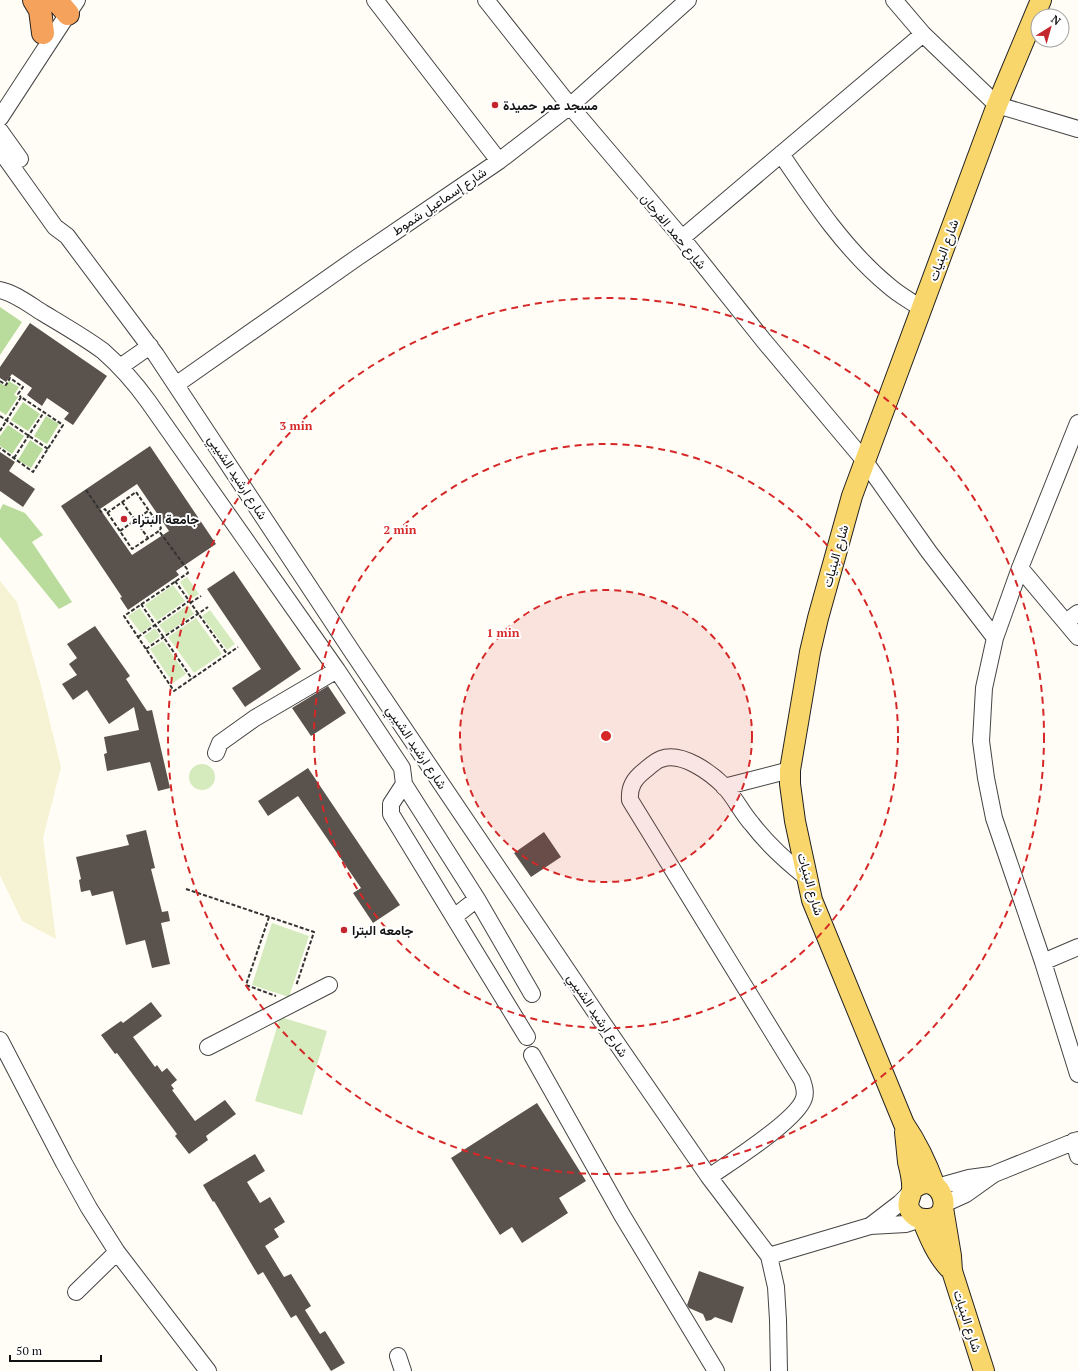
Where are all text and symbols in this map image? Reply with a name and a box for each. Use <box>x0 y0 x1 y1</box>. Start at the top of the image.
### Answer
north arrow <box>1030 8 1070 48</box>
text: N <box>1048 12 1064 29</box>
place label: مسجد عمر حميدة <box>503 96 598 114</box>
marker: مسجد عمر حميدة <box>490 100 500 110</box>
street label: شارع إسماعيل شموط <box>388 163 490 240</box>
street label: شارع حمد الفرحان <box>636 189 711 273</box>
street label: شارع البنيات <box>924 217 963 284</box>
text: 3 min <box>280 418 313 433</box>
street label: شارع ارشيد الشيبي <box>202 431 272 524</box>
place label: جامعة البتراء <box>132 510 199 528</box>
marker: جامعة البتراء <box>119 514 129 524</box>
text: 2 min <box>384 522 417 537</box>
street label: شارع البنيات <box>817 523 853 590</box>
text: 1 min <box>487 625 520 640</box>
street label: شارع ارشيد الشيبي <box>381 702 452 794</box>
centre of rings <box>599 729 613 743</box>
street label: شارع البنيات <box>793 851 829 918</box>
place label: جامعه البترا <box>352 921 414 939</box>
marker: جامعه البترا <box>339 925 349 935</box>
street label: شارع ارشيد الشيبي <box>562 970 633 1062</box>
street label: شارع البنيات <box>949 1288 987 1355</box>
scale bar <box>10 1337 101 1363</box>
text: 50 m <box>16 1343 43 1358</box>

